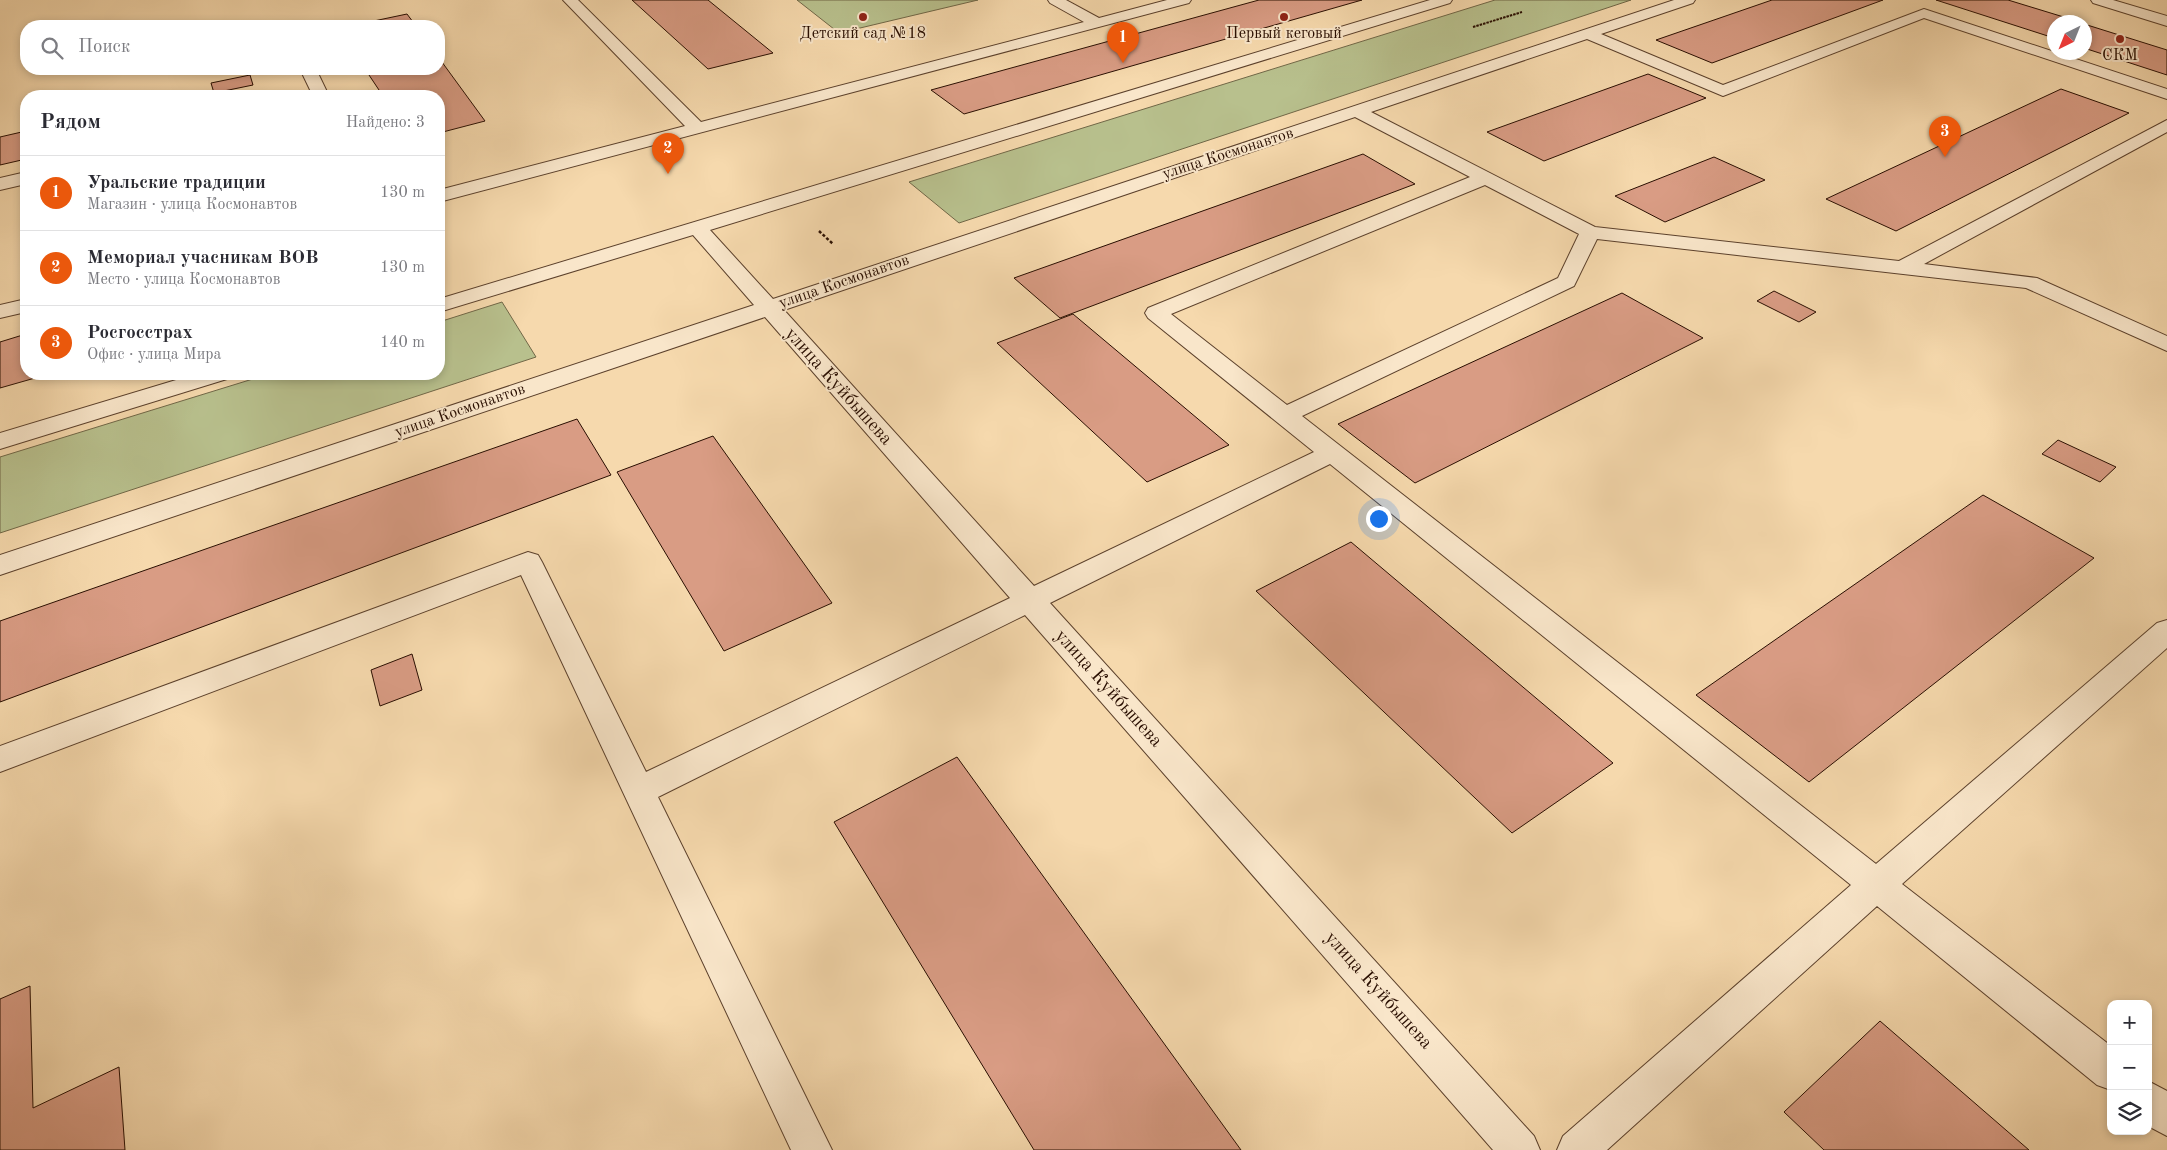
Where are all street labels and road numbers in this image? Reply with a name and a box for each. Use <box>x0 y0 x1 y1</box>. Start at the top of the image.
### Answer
street label: улица Космонавтов <box>1161 125 1295 183</box>
street label: улица Космонавтов <box>777 252 911 312</box>
street label: улица Куйбышева <box>781 325 896 450</box>
street label: улица Космонавтов <box>393 381 527 441</box>
street label: улица Куйбышева <box>1051 627 1166 752</box>
street label: улица Куйбышева <box>1321 929 1436 1054</box>

